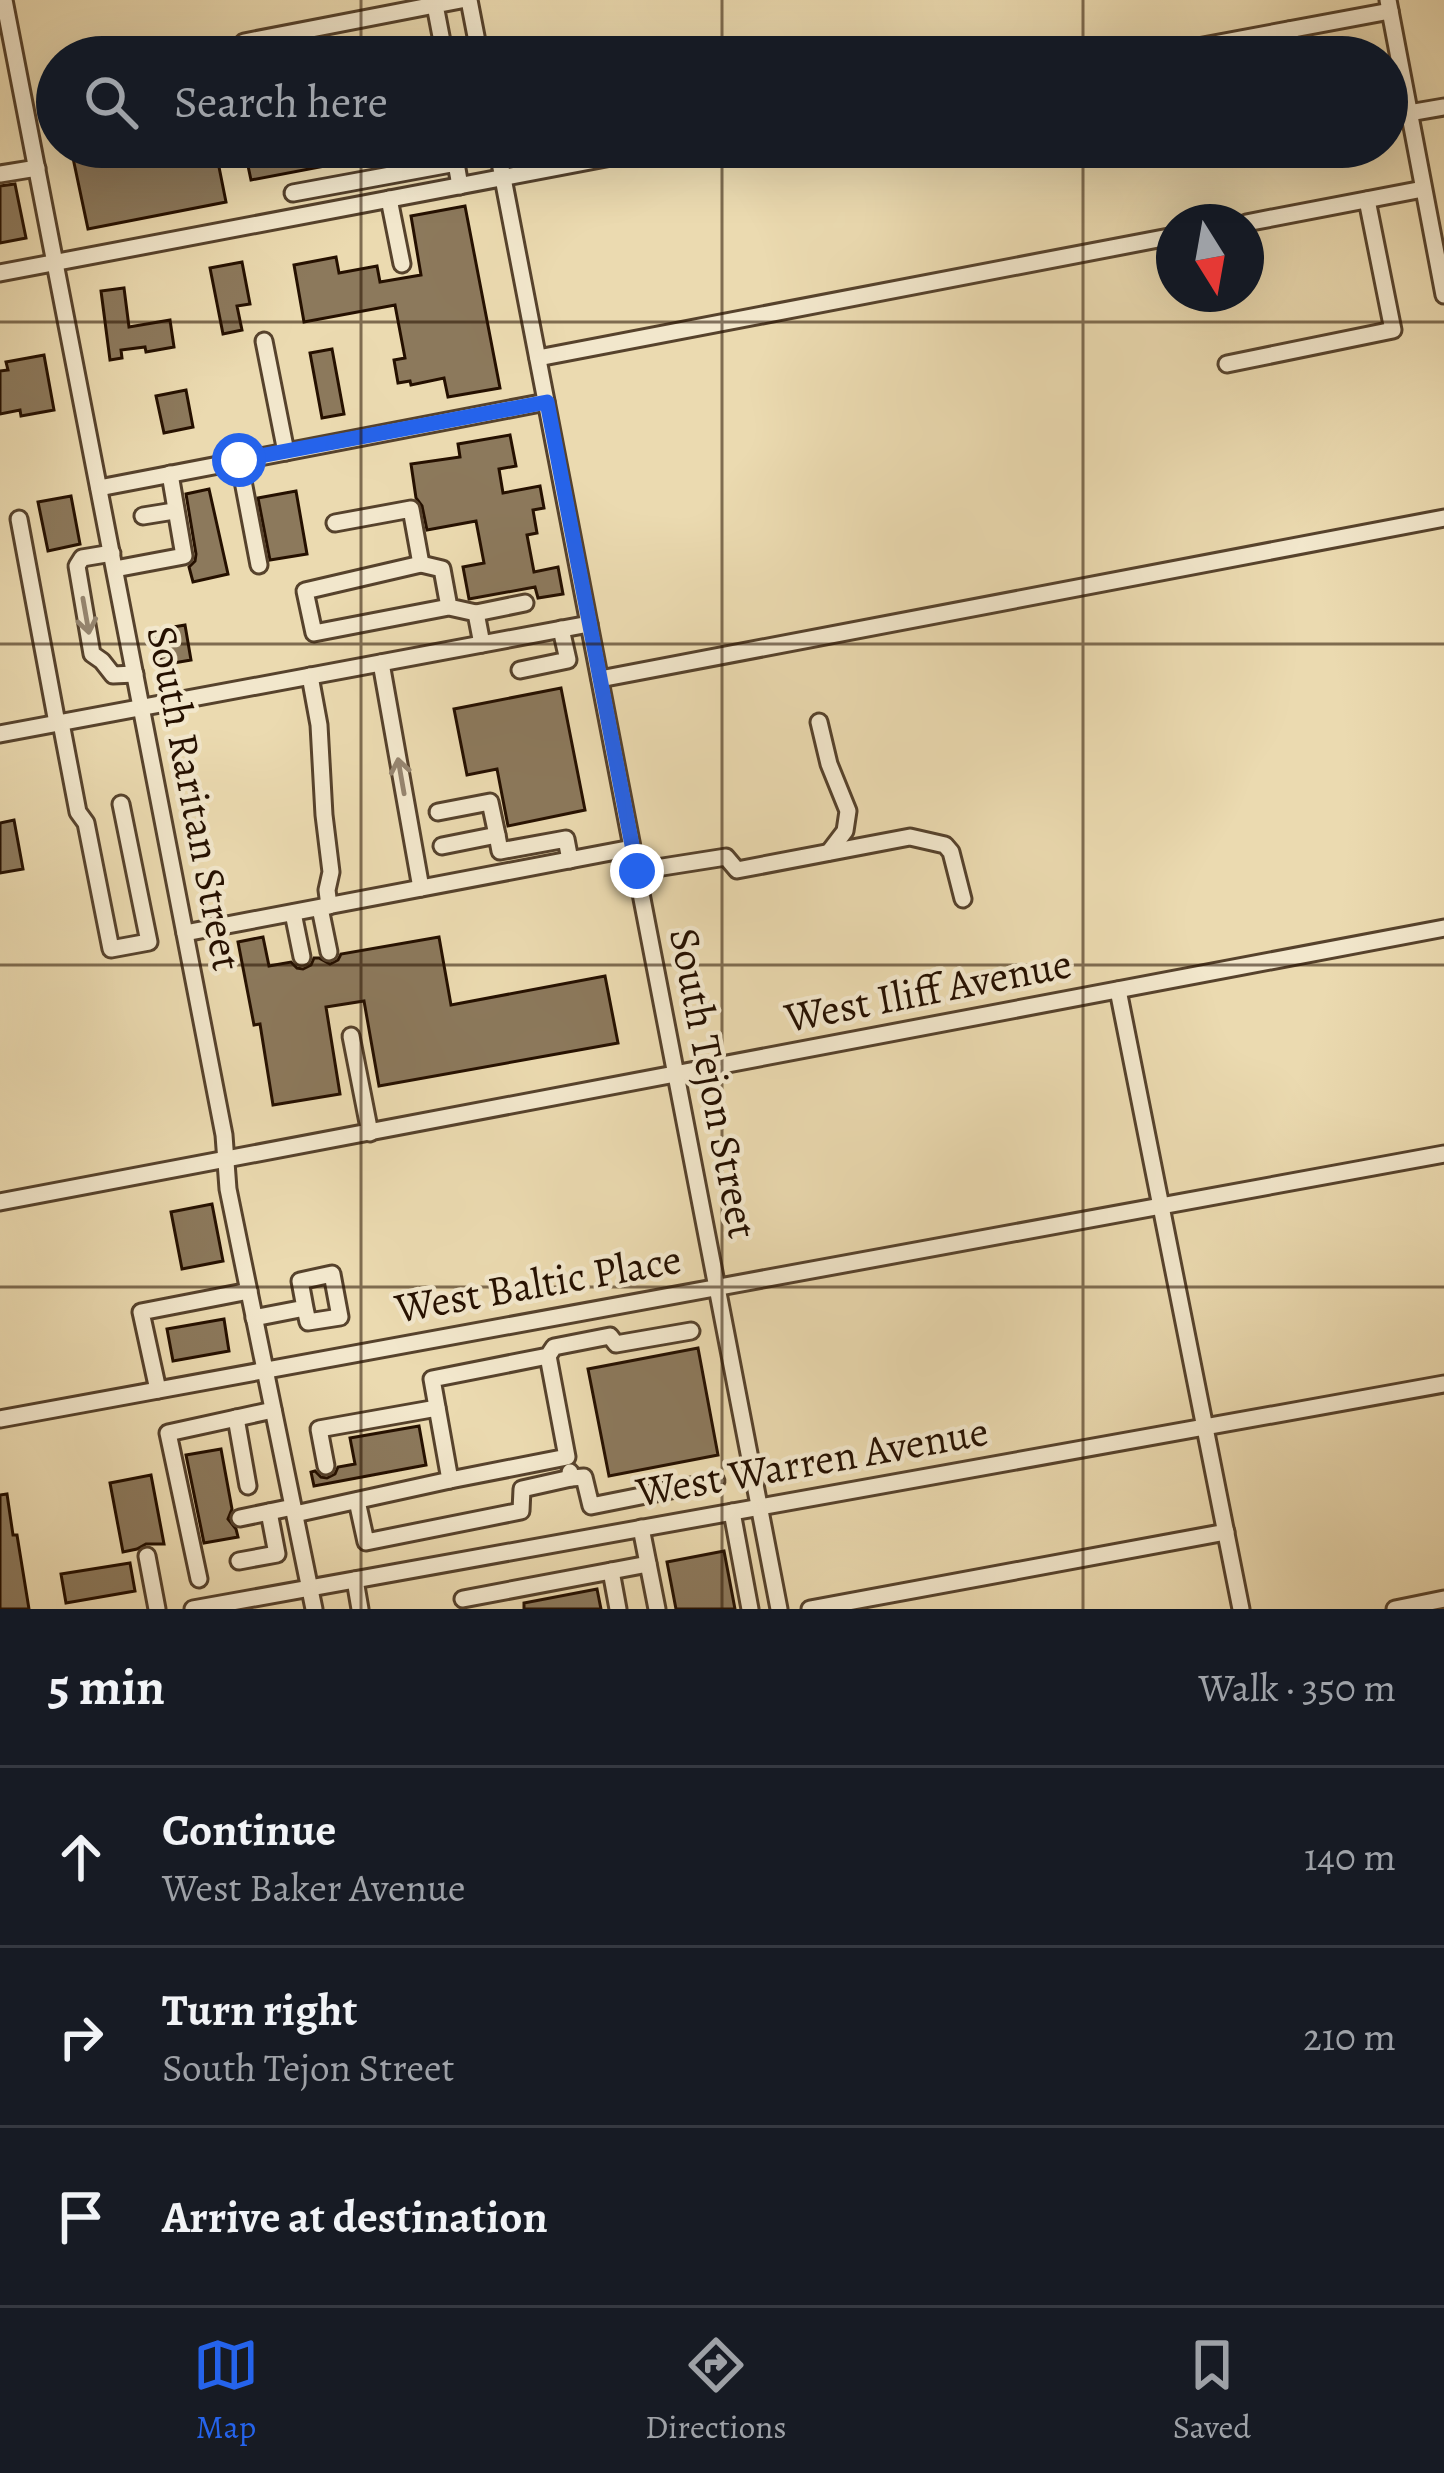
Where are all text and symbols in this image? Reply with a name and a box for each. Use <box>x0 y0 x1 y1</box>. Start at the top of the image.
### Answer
search box <box>36 36 1408 168</box>
icon: search <box>78 69 144 135</box>
text: Search here <box>174 71 388 133</box>
north arrow <box>1156 204 1264 312</box>
route start <box>212 433 266 487</box>
one-way arrow <box>75 596 98 635</box>
street label: South Raritan Street <box>134 621 256 975</box>
one-way arrow <box>388 757 411 796</box>
route end <box>610 844 664 898</box>
street label: South Tejon Street <box>656 923 772 1243</box>
street label: West Iliff Avenue <box>779 934 1076 1046</box>
street label: West Baltic Place <box>389 1230 686 1336</box>
street label: West Warren Avenue <box>631 1402 992 1520</box>
text: 5 min <box>48 1652 165 1722</box>
text: Walk · 350 m <box>1199 1661 1396 1714</box>
text: Continue <box>162 1799 336 1861</box>
icon: ahead <box>48 1824 114 1890</box>
text: 140 m <box>1304 1830 1396 1883</box>
text: West Baker Avenue <box>162 1861 466 1914</box>
text: Turn right <box>162 1979 357 2041</box>
icon: right <box>48 2004 114 2070</box>
text: 210 m <box>1303 2010 1396 2063</box>
text: South Tejon Street <box>162 2041 454 2094</box>
icon: arrive <box>48 2184 114 2250</box>
text: Arrive at destination <box>162 2186 548 2248</box>
tab: Map <box>193 2332 259 2449</box>
tab: Directions <box>645 2332 787 2449</box>
tab: Saved <box>1173 2332 1251 2449</box>

